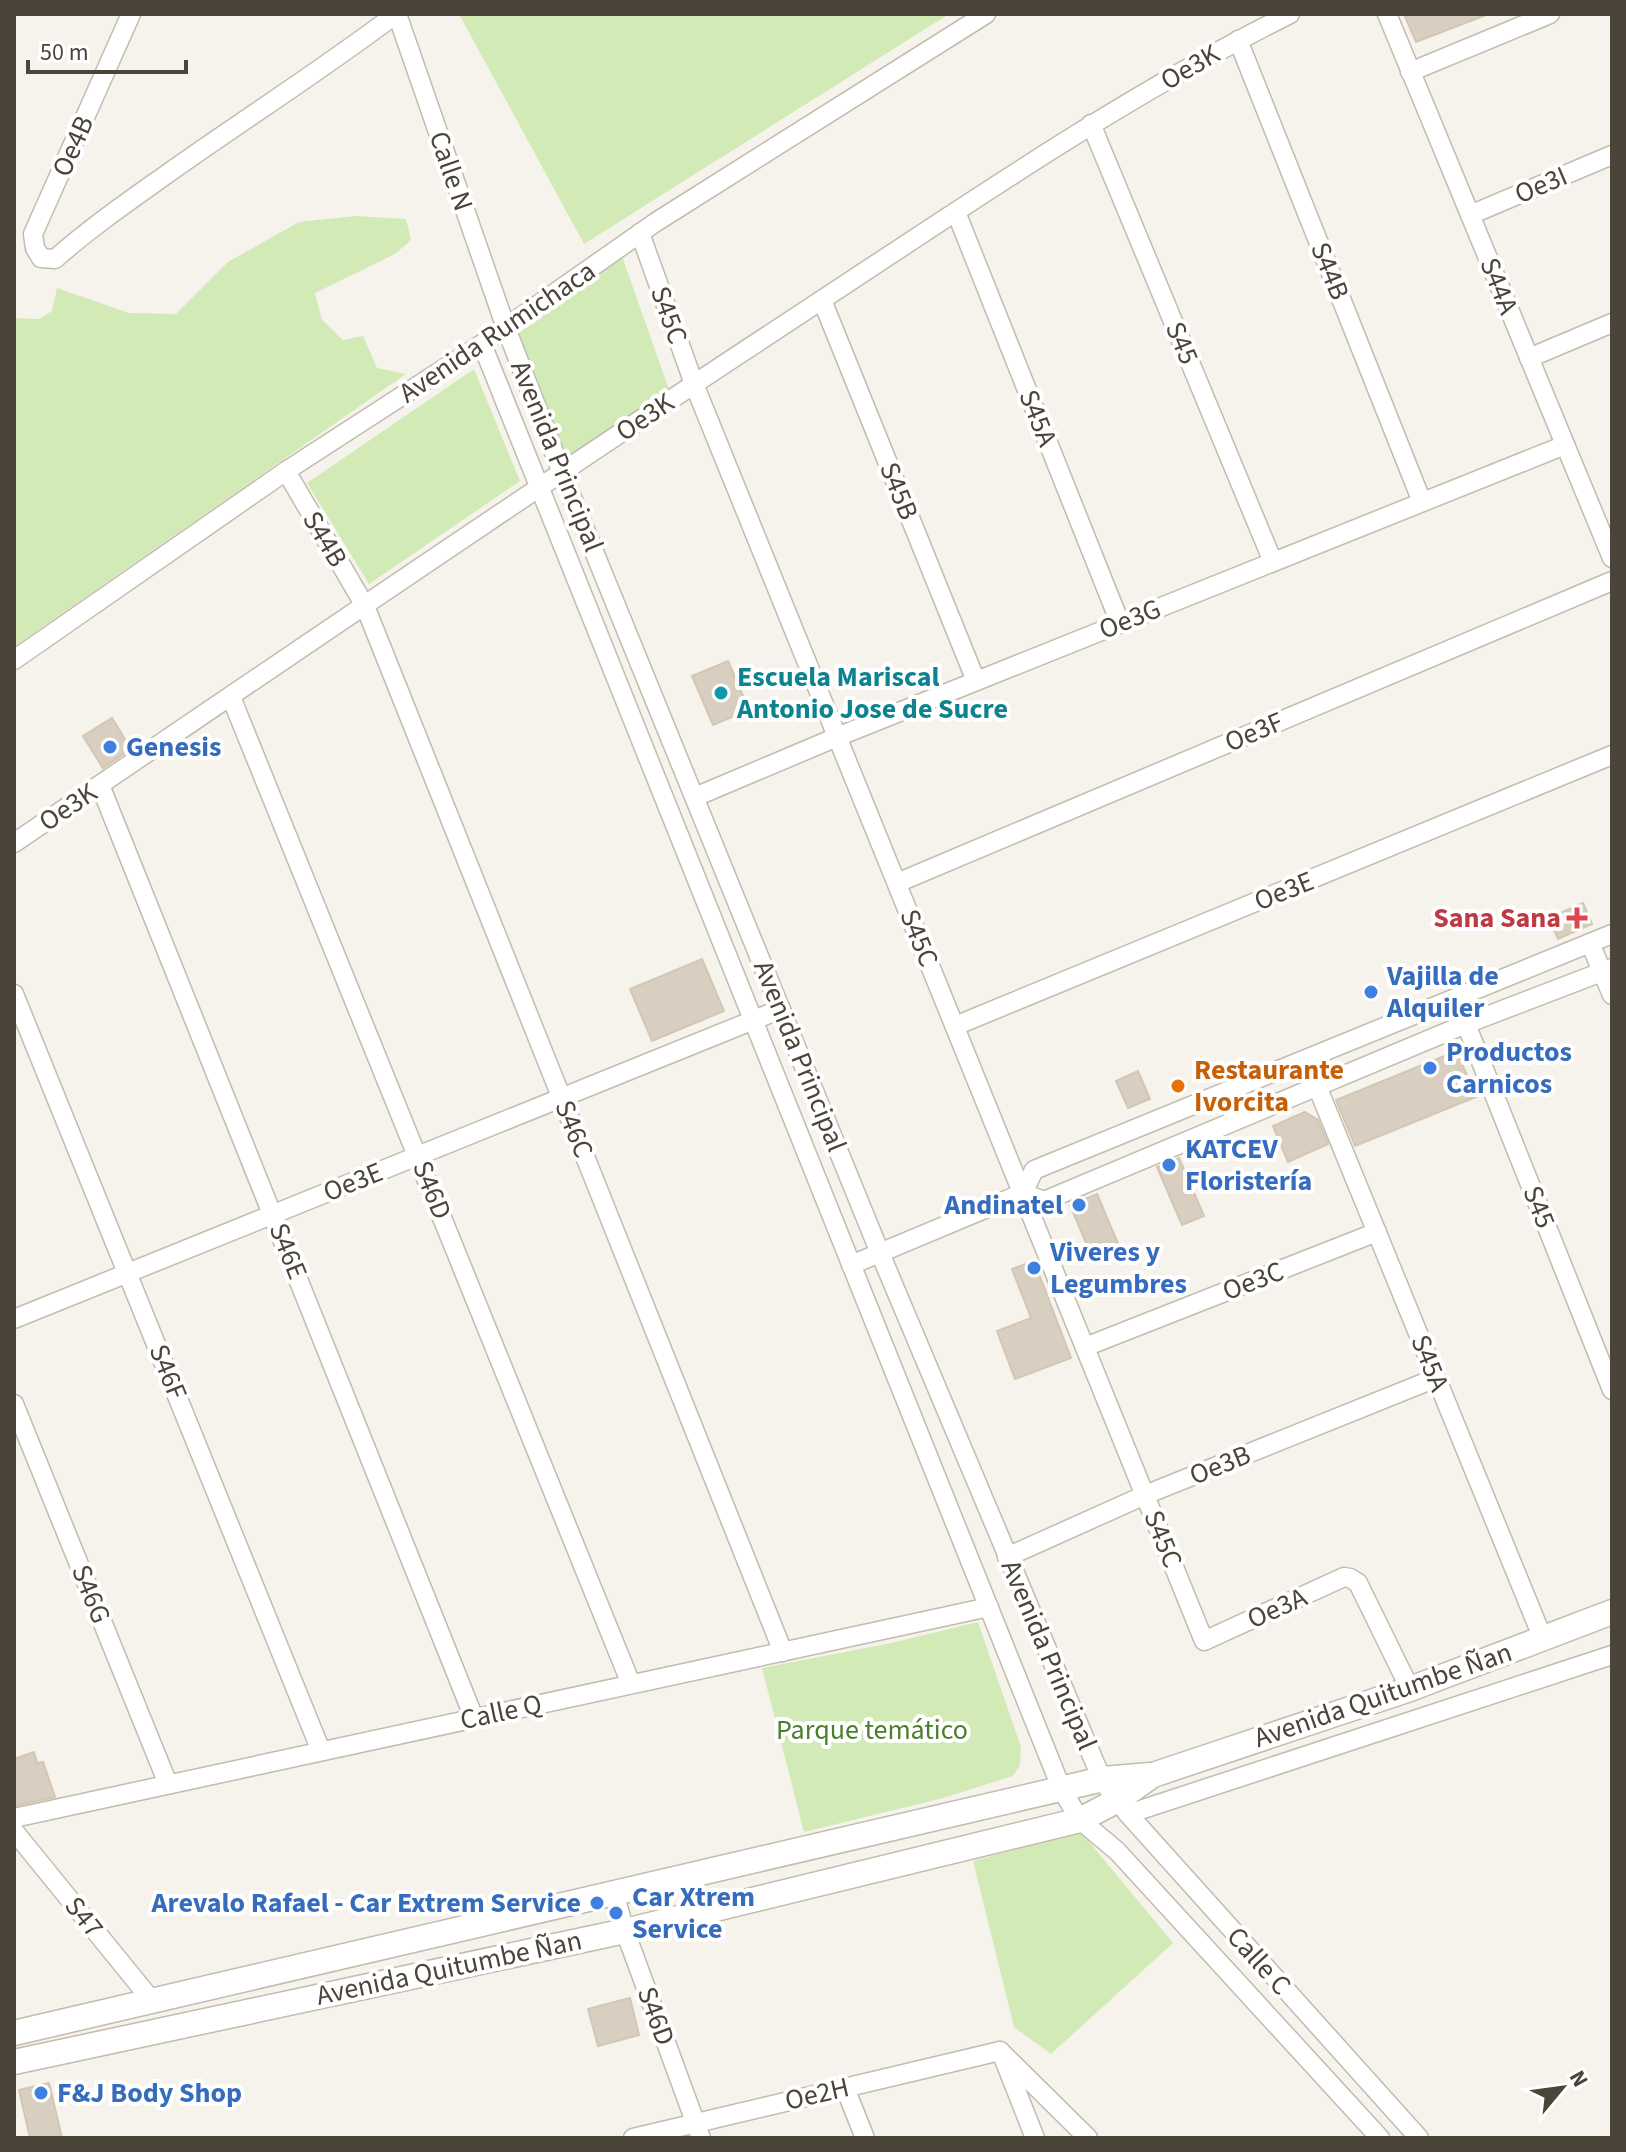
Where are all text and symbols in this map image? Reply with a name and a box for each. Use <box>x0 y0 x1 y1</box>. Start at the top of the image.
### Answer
scale bar <box>28 24 186 74</box>
street label: Oe3K <box>1153 34 1228 100</box>
text: 50 m <box>40 35 89 70</box>
street label: Oe4B <box>42 109 104 183</box>
street label: Calle N <box>419 126 483 216</box>
street label: Oe3I <box>1508 156 1574 214</box>
street label: S44B <box>1300 236 1360 306</box>
street label: Avenida Rumichaca <box>391 251 603 413</box>
street label: S44A <box>1470 252 1529 321</box>
street label: S45C <box>640 281 698 349</box>
street label: S45 <box>1155 315 1209 371</box>
street label: Avenida Principal <box>500 354 614 558</box>
street label: Oe3K <box>608 382 683 451</box>
street label: S45A <box>1009 384 1068 453</box>
street label: S45B <box>869 456 929 526</box>
street label: S44B <box>293 503 357 575</box>
street label: Oe3G <box>1093 589 1167 649</box>
place label: Escuela Mariscal Antonio Jose de Sucre <box>736 657 1008 729</box>
marker: Escuela Mariscal Antonio Jose de Sucre <box>712 684 730 702</box>
street label: Oe3F <box>1218 702 1290 762</box>
place label: Genesis <box>126 727 221 767</box>
marker: Genesis <box>101 738 119 756</box>
street label: Oe3K <box>31 772 106 841</box>
street label: Oe3E <box>1248 861 1320 921</box>
place label: Sana Sana <box>1433 898 1561 938</box>
street label: S45C <box>889 903 949 973</box>
marker: Sana Sana <box>1568 909 1586 927</box>
street label: Avenida Principal <box>743 954 857 1158</box>
place label: Vajilla de Alquiler <box>1386 956 1499 1028</box>
marker: Vajilla de Alquiler <box>1362 983 1380 1001</box>
place label: Productos Carnicos <box>1446 1032 1572 1104</box>
place label: Restaurante Ivorcita <box>1194 1050 1344 1122</box>
marker: Productos Carnicos <box>1421 1059 1439 1077</box>
marker: Restaurante Ivorcita <box>1169 1077 1187 1095</box>
street label: S46C <box>544 1094 604 1164</box>
place label: KATCEV Floristería <box>1185 1129 1312 1201</box>
street label: Oe3E <box>317 1152 389 1212</box>
street label: S46D <box>402 1155 462 1225</box>
marker: KATCEV Floristería <box>1160 1156 1178 1174</box>
street label: S45 <box>1512 1180 1566 1234</box>
place label: Andinatel <box>943 1185 1063 1225</box>
marker: Andinatel <box>1070 1196 1088 1214</box>
street label: S46E <box>259 1217 317 1285</box>
place label: Viveres y Legumbres <box>1049 1232 1187 1304</box>
street label: Oe3C <box>1217 1251 1289 1311</box>
marker: Viveres y Legumbres <box>1025 1259 1043 1277</box>
street label: S45A <box>1401 1329 1460 1398</box>
street label: S46F <box>139 1338 197 1406</box>
street label: Oe3B <box>1183 1435 1257 1495</box>
street label: S45C <box>1133 1504 1193 1574</box>
street label: Avenida Principal <box>991 1554 1107 1756</box>
street label: S46G <box>61 1559 121 1629</box>
street label: Oe3A <box>1241 1577 1314 1639</box>
street label: Avenida Quitumbe Ñan <box>1249 1632 1517 1758</box>
street label: Calle Q <box>457 1684 545 1740</box>
park label: Parque temático <box>776 1710 968 1750</box>
place label: Car Xtrem Service <box>632 1877 755 1949</box>
place label: Arevalo Rafael - Car Extrem Service <box>151 1883 581 1923</box>
street label: S47 <box>55 1888 113 1946</box>
marker: Arevalo Rafael - Car Extrem Service <box>588 1894 606 1912</box>
marker: Car Xtrem Service <box>607 1904 625 1922</box>
street label: Calle C <box>1217 1918 1301 2004</box>
street label: Avenida Quitumbe Ñan <box>313 1920 585 2016</box>
street label: S46D <box>627 1981 685 2051</box>
north arrow <box>1522 2048 1602 2128</box>
text: N <box>1561 2065 1596 2093</box>
street label: Oe2H <box>781 2067 853 2121</box>
place label: F&J Body Shop <box>57 2073 242 2113</box>
marker: F&J Body Shop <box>32 2084 50 2102</box>

